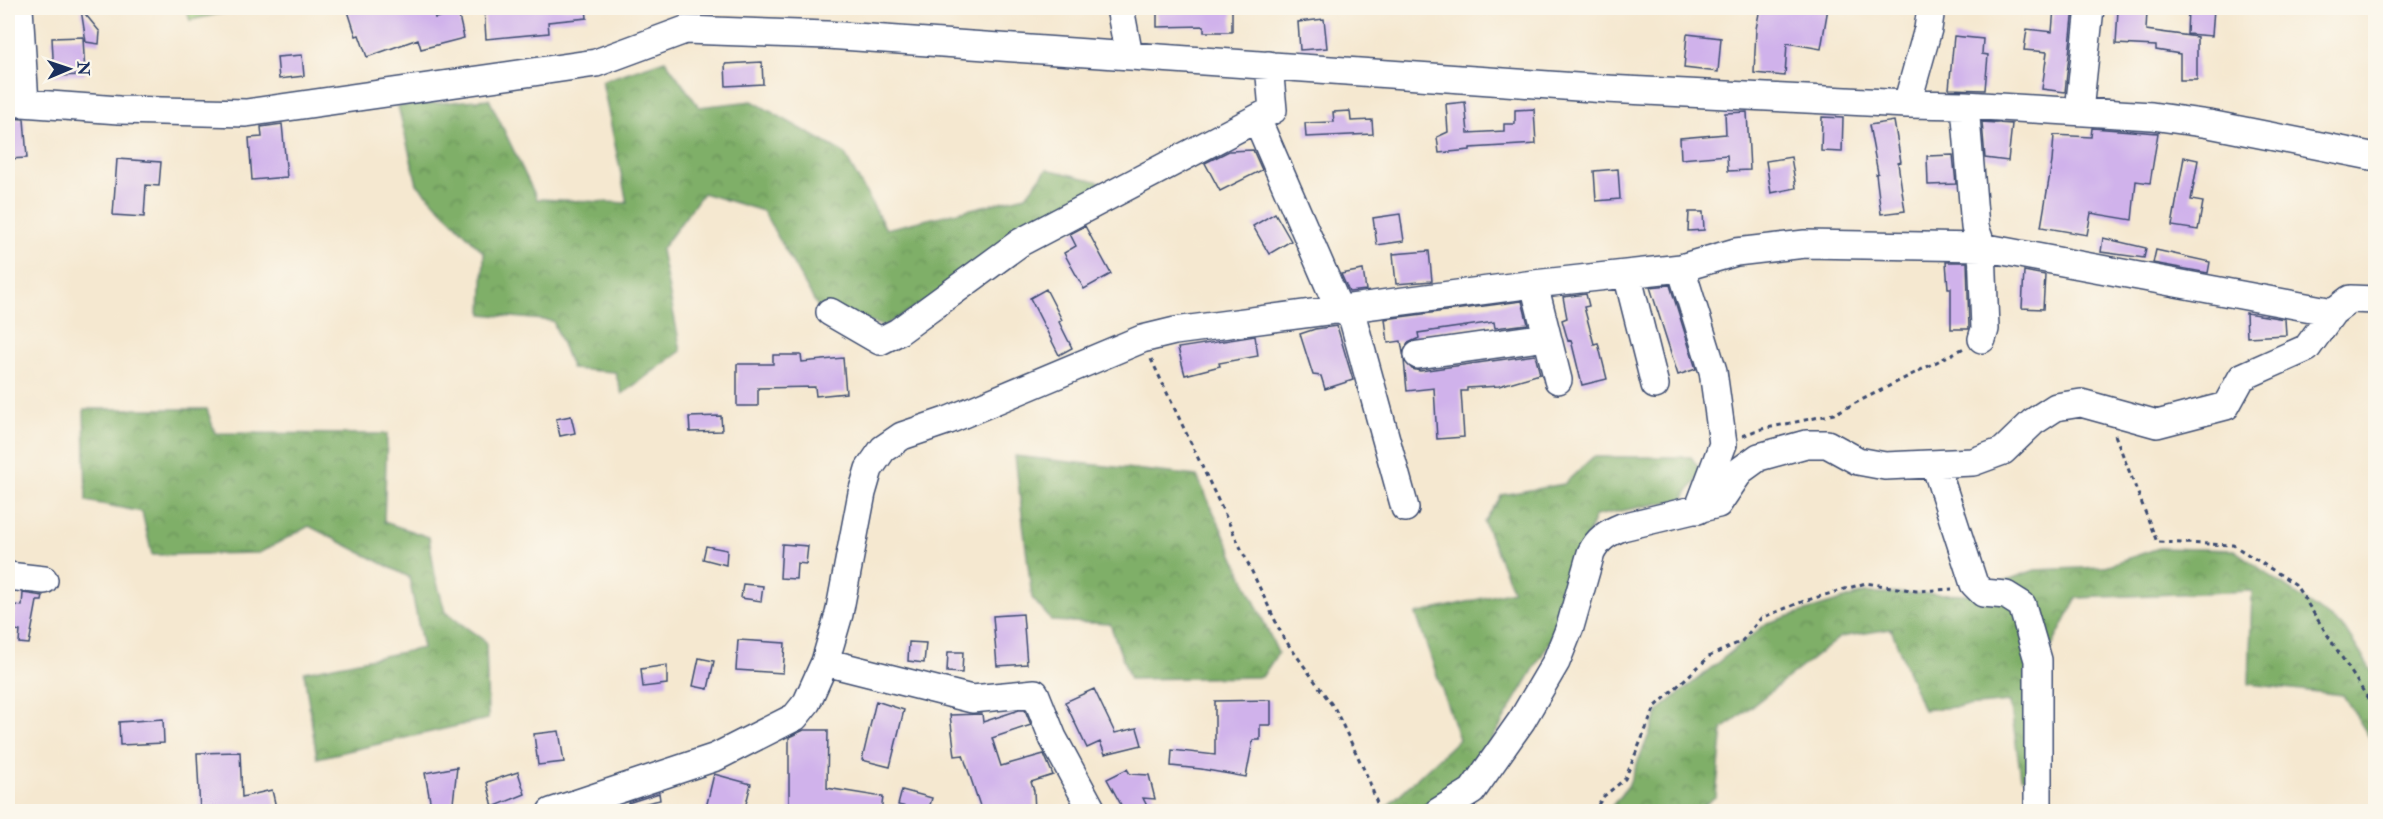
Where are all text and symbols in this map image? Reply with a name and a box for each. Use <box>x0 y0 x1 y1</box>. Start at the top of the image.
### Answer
north arrow <box>39 39 99 99</box>
text: N <box>73 60 93 77</box>

